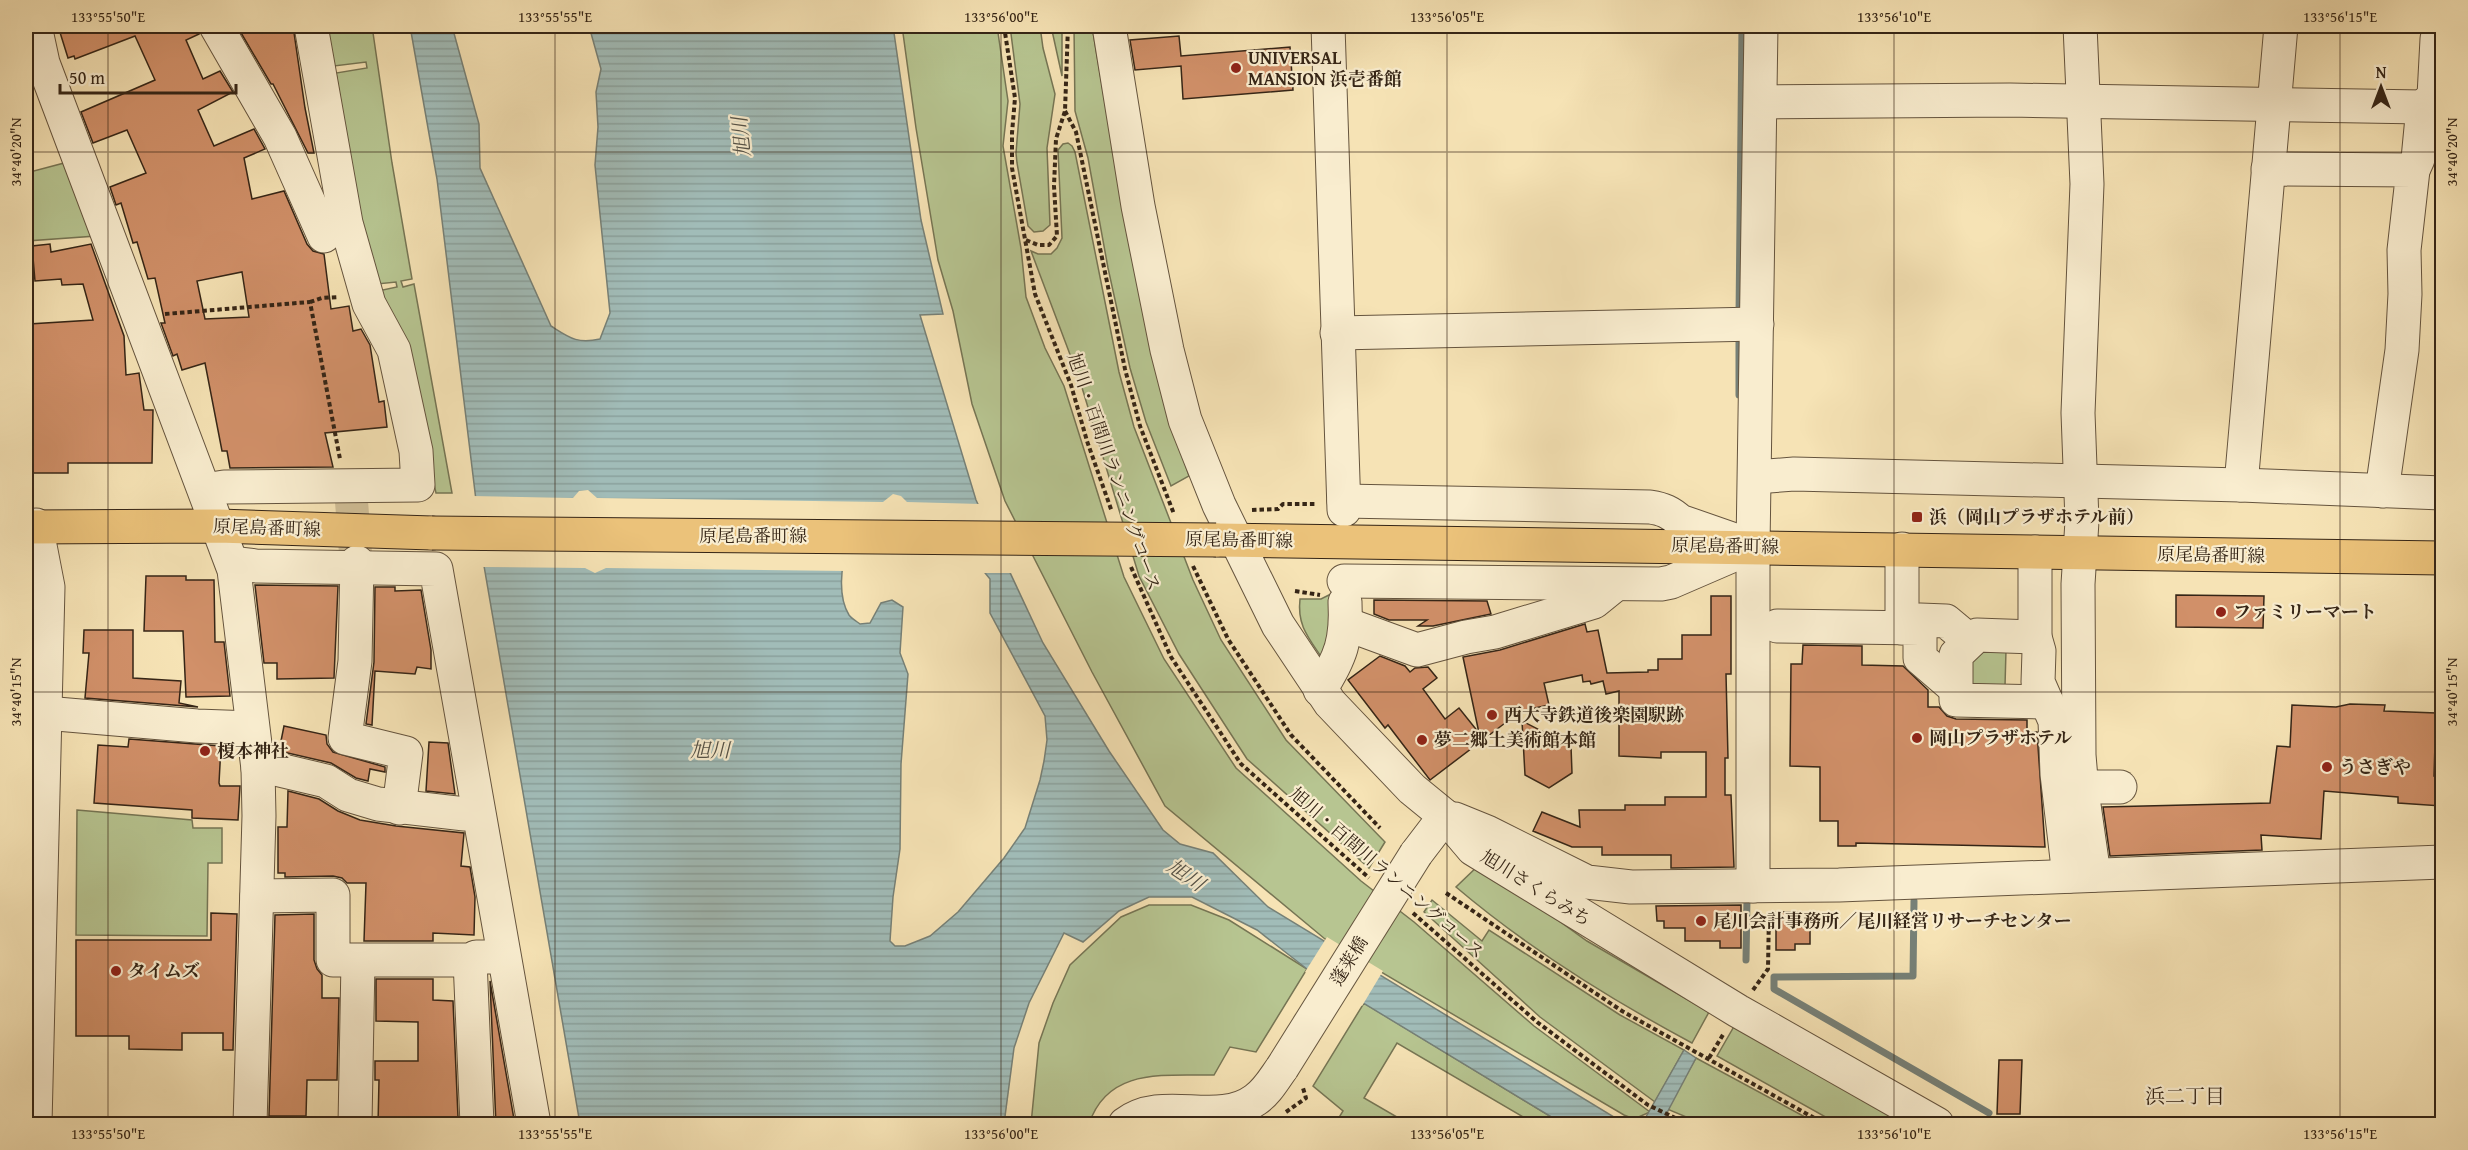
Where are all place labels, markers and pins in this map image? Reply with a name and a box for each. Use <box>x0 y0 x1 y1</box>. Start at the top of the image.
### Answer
place label: UNIVERSAL MANSION 浜壱番館 <box>1248 44 1402 92</box>
marker: UNIVERSAL MANSION 浜壱番館 <box>1229 61 1243 75</box>
place label: 浜（岡山プラザホテル前） <box>1929 503 2144 530</box>
marker: 浜（岡山プラザホテル前） <box>1910 510 1924 524</box>
place label: ファミリーマート <box>2233 598 2377 625</box>
marker: ファミリーマート <box>2214 605 2228 619</box>
place label: 西大寺鉄道後楽園駅跡 <box>1504 701 1684 728</box>
marker: 西大寺鉄道後楽園駅跡 <box>1485 708 1499 722</box>
place label: 岡山プラザホテル <box>1929 724 2072 751</box>
place label: 夢二郷土美術館本館 <box>1434 726 1596 753</box>
marker: 岡山プラザホテル <box>1910 731 1924 745</box>
marker: 夢二郷土美術館本館 <box>1415 733 1429 747</box>
place label: 榎本神社 <box>217 737 289 764</box>
marker: 榎本神社 <box>198 744 212 758</box>
place label: うさぎや <box>2339 753 2411 780</box>
marker: うさぎや <box>2320 760 2334 774</box>
place label: 尾川会計事務所／尾川経営リサーチセンター <box>1713 907 2072 934</box>
marker: 尾川会計事務所／尾川経営リサーチセンター <box>1694 914 1708 928</box>
place label: タイムズ <box>128 957 200 984</box>
marker: タイムズ <box>109 964 123 978</box>

